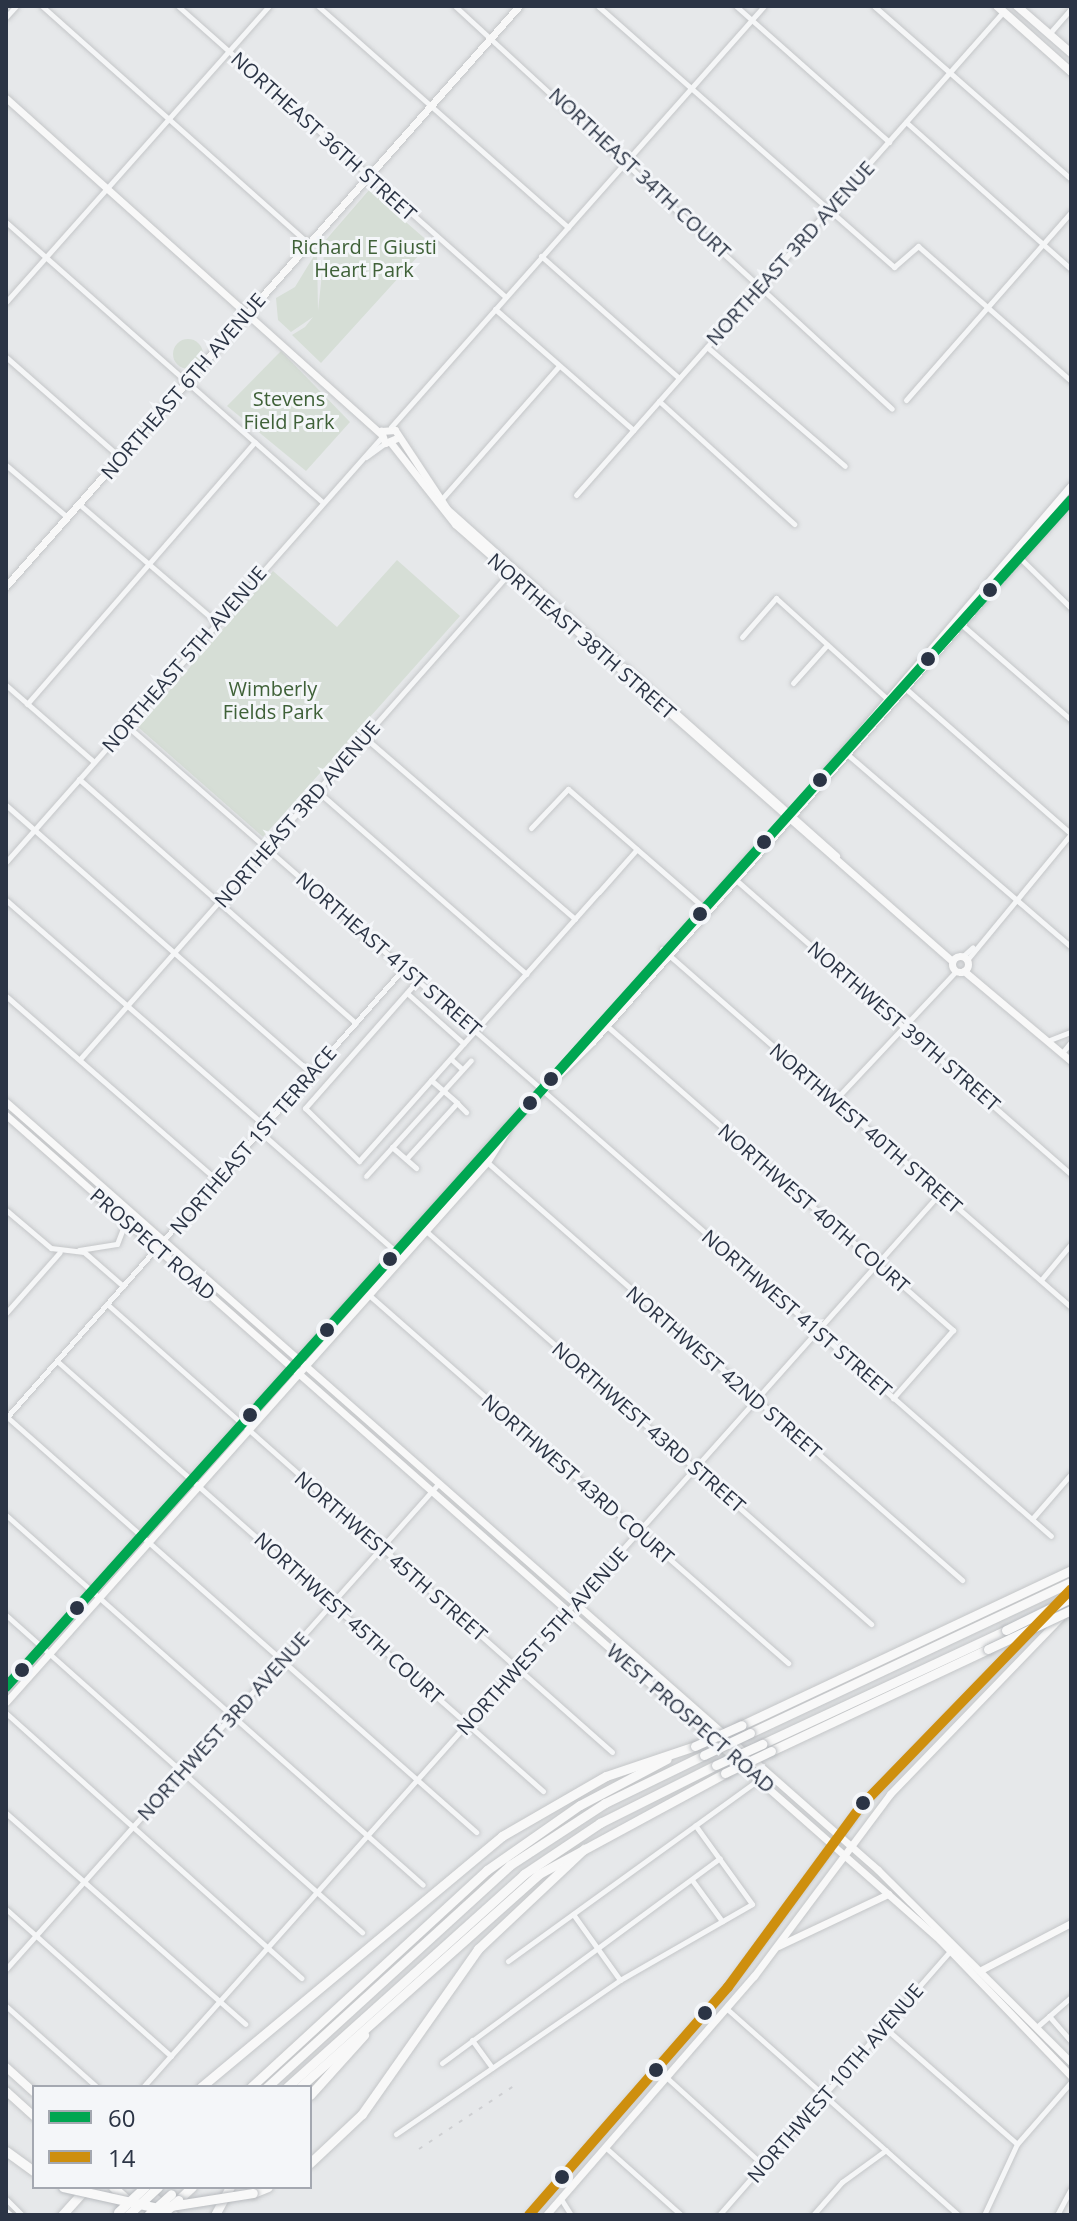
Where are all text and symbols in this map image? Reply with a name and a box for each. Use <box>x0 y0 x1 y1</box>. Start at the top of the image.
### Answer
street label: NORTHEAST 36TH STREET <box>226 46 422 226</box>
street label: NORTHEAST 34TH COURT <box>544 83 736 263</box>
street label: NORTHEAST 3RD AVENUE <box>701 156 879 350</box>
park label: Richard E Giusti Heart Park <box>291 234 437 281</box>
street label: NORTHEAST 6TH AVENUE <box>96 288 270 484</box>
park label: Stevens Field Park <box>244 387 334 434</box>
street label: NORTHEAST 38TH STREET <box>483 548 681 724</box>
street label: NORTHEAST 5TH AVENUE <box>97 561 271 757</box>
unlabelled marker <box>982 582 998 598</box>
unlabelled marker <box>920 651 936 667</box>
park label: Wimberly Fields Park <box>223 676 323 723</box>
street label: NORTHEAST 3RD AVENUE <box>209 716 385 912</box>
unlabelled marker <box>812 772 828 788</box>
unlabelled marker <box>756 834 772 850</box>
street label: NORTHEAST 41ST STREET <box>292 867 486 1041</box>
unlabelled marker <box>692 906 708 922</box>
street label: NORTHWEST 39TH STREET <box>803 936 1005 1116</box>
street label: NORTHWEST 40TH STREET <box>765 1038 967 1218</box>
street label: NORTHEAST 1ST TERRACE <box>165 1041 341 1239</box>
unlabelled marker <box>543 1071 559 1087</box>
unlabelled marker <box>522 1095 538 1111</box>
street label: NORTHWEST 40TH COURT <box>714 1118 914 1298</box>
street label: PROSPECT ROAD <box>86 1183 220 1305</box>
street label: NORTHWEST 41ST STREET <box>697 1224 897 1402</box>
unlabelled marker <box>382 1251 398 1267</box>
street label: NORTHWEST 42ND STREET <box>622 1281 826 1463</box>
unlabelled marker <box>319 1322 335 1338</box>
street label: NORTHWEST 43RD STREET <box>548 1337 750 1517</box>
street label: NORTHWEST 43RD COURT <box>477 1389 679 1569</box>
unlabelled marker <box>242 1407 258 1423</box>
street label: NORTHWEST 45TH STREET <box>290 1466 492 1646</box>
street label: NORTHWEST 45TH COURT <box>250 1527 448 1709</box>
street label: NORTHWEST 5TH AVENUE <box>451 1542 633 1740</box>
unlabelled marker <box>69 1600 85 1616</box>
street label: NORTHWEST 3RD AVENUE <box>132 1627 314 1825</box>
street label: WEST PROSPECT ROAD <box>602 1639 780 1797</box>
unlabelled marker <box>14 1662 30 1678</box>
unlabelled marker <box>855 1795 871 1811</box>
street label: NORTHWEST 10TH AVENUE <box>742 1979 928 2187</box>
unlabelled marker <box>697 2005 713 2021</box>
unlabelled marker <box>648 2062 664 2078</box>
legend <box>32 2085 312 2189</box>
text: 60 <box>108 2101 135 2134</box>
text: 14 <box>108 2141 135 2174</box>
unlabelled marker <box>554 2169 570 2185</box>

